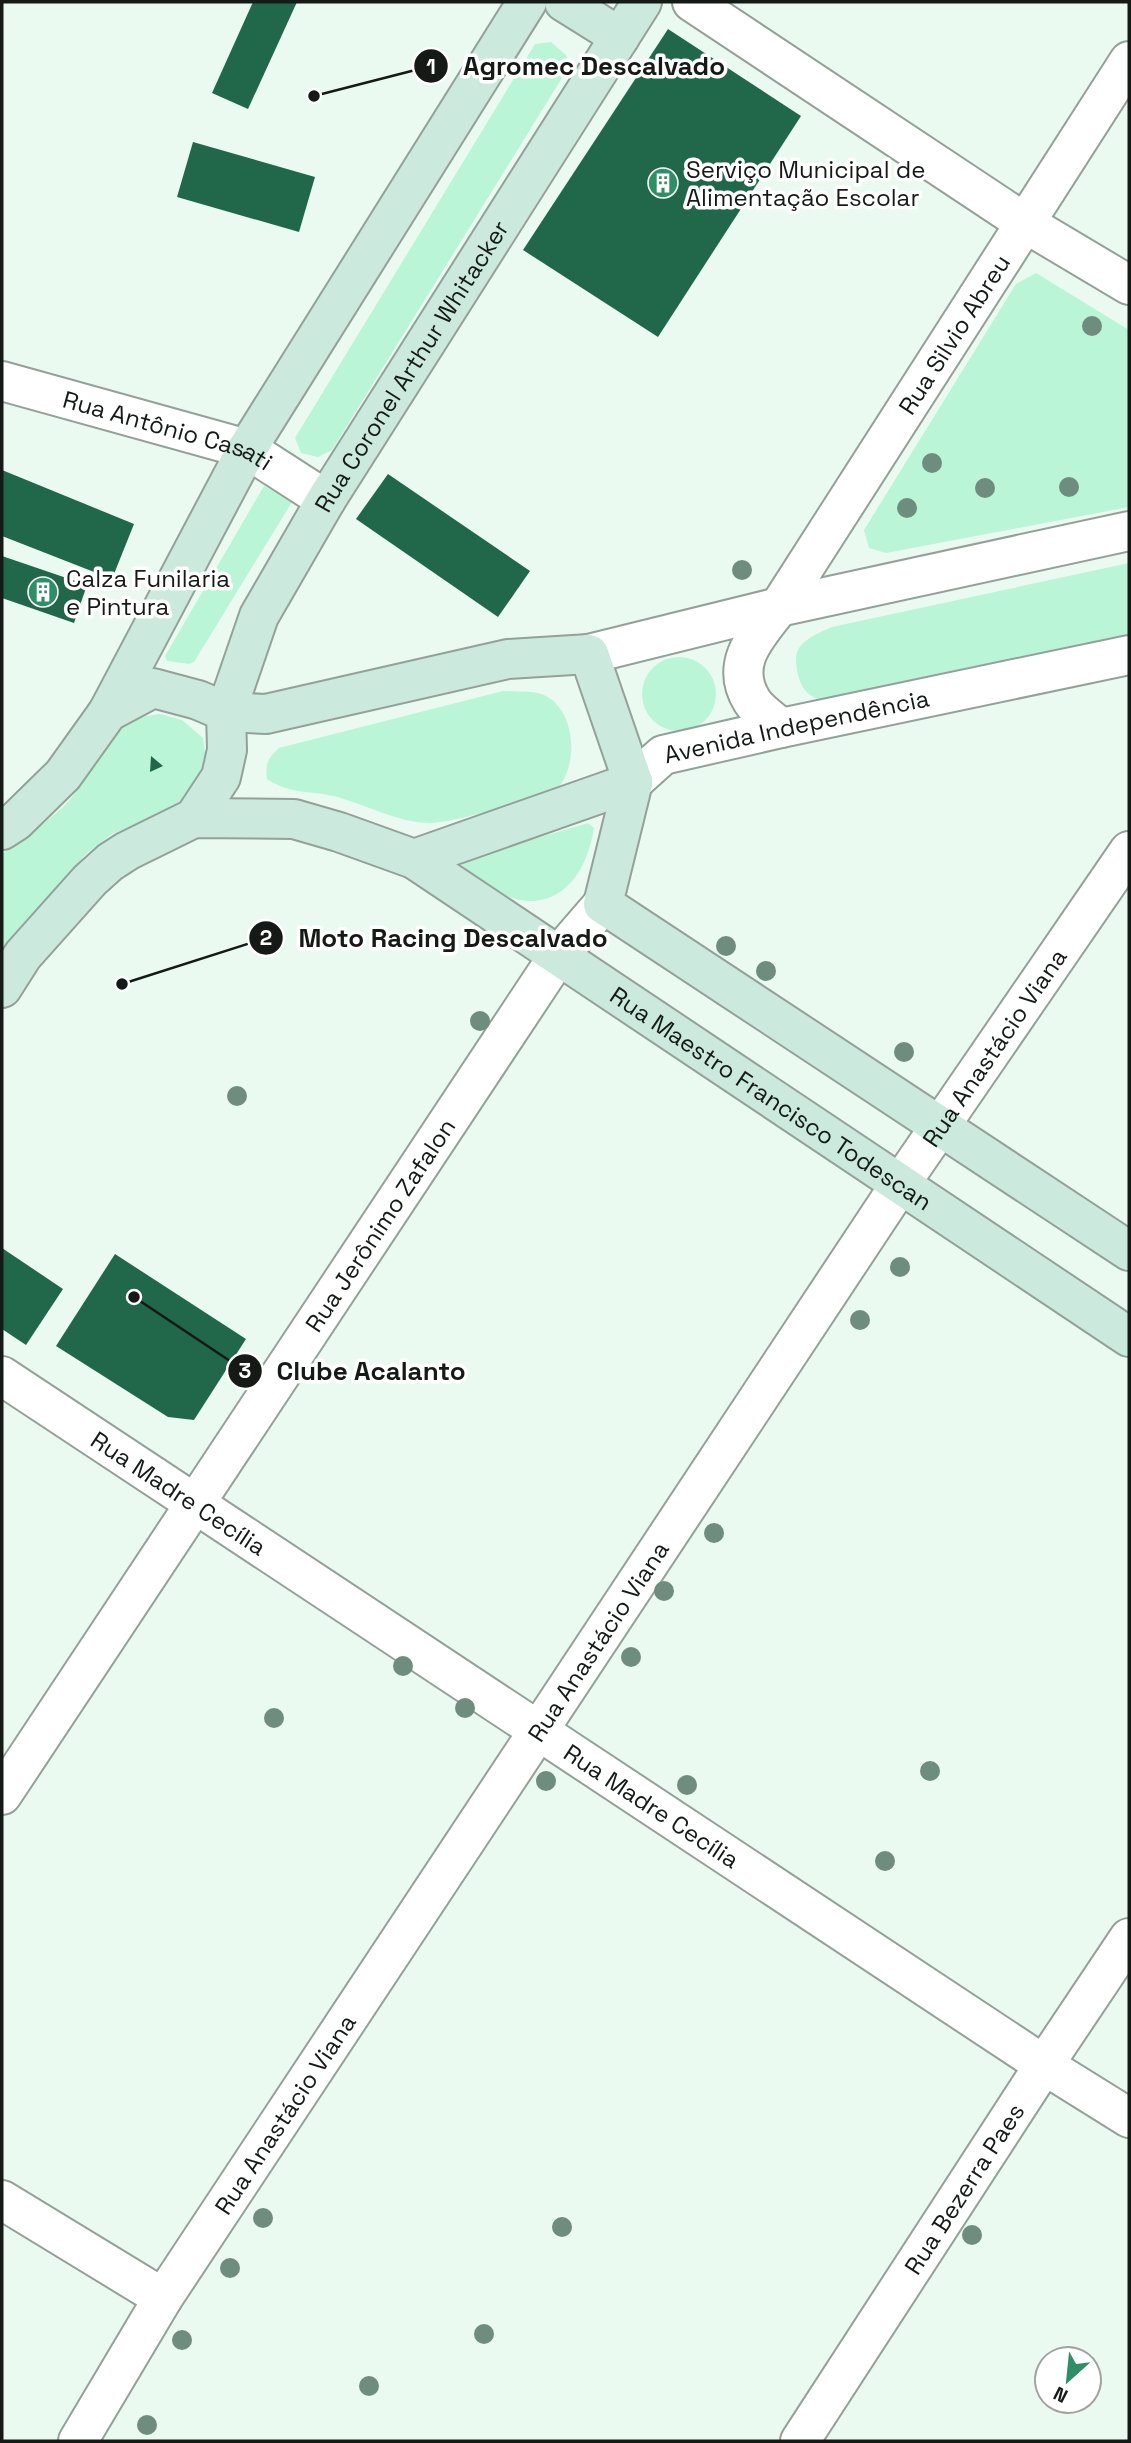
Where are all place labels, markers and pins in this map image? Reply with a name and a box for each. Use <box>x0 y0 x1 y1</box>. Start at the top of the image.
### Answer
callout: Agromec Descalvado <box>414 43 739 90</box>
place label: Serviço Municipal de Alimentação Escolar <box>686 154 925 213</box>
building icon: Serviço Municipal de Alimentação Escolar <box>646 166 680 200</box>
place label: Calza Funilaria e Pintura <box>66 563 230 622</box>
building icon: Calza Funilaria e Pintura <box>26 575 60 609</box>
callout: Moto Racing Descalvado <box>249 914 621 961</box>
callout: Clube Acalanto <box>227 1347 480 1394</box>

